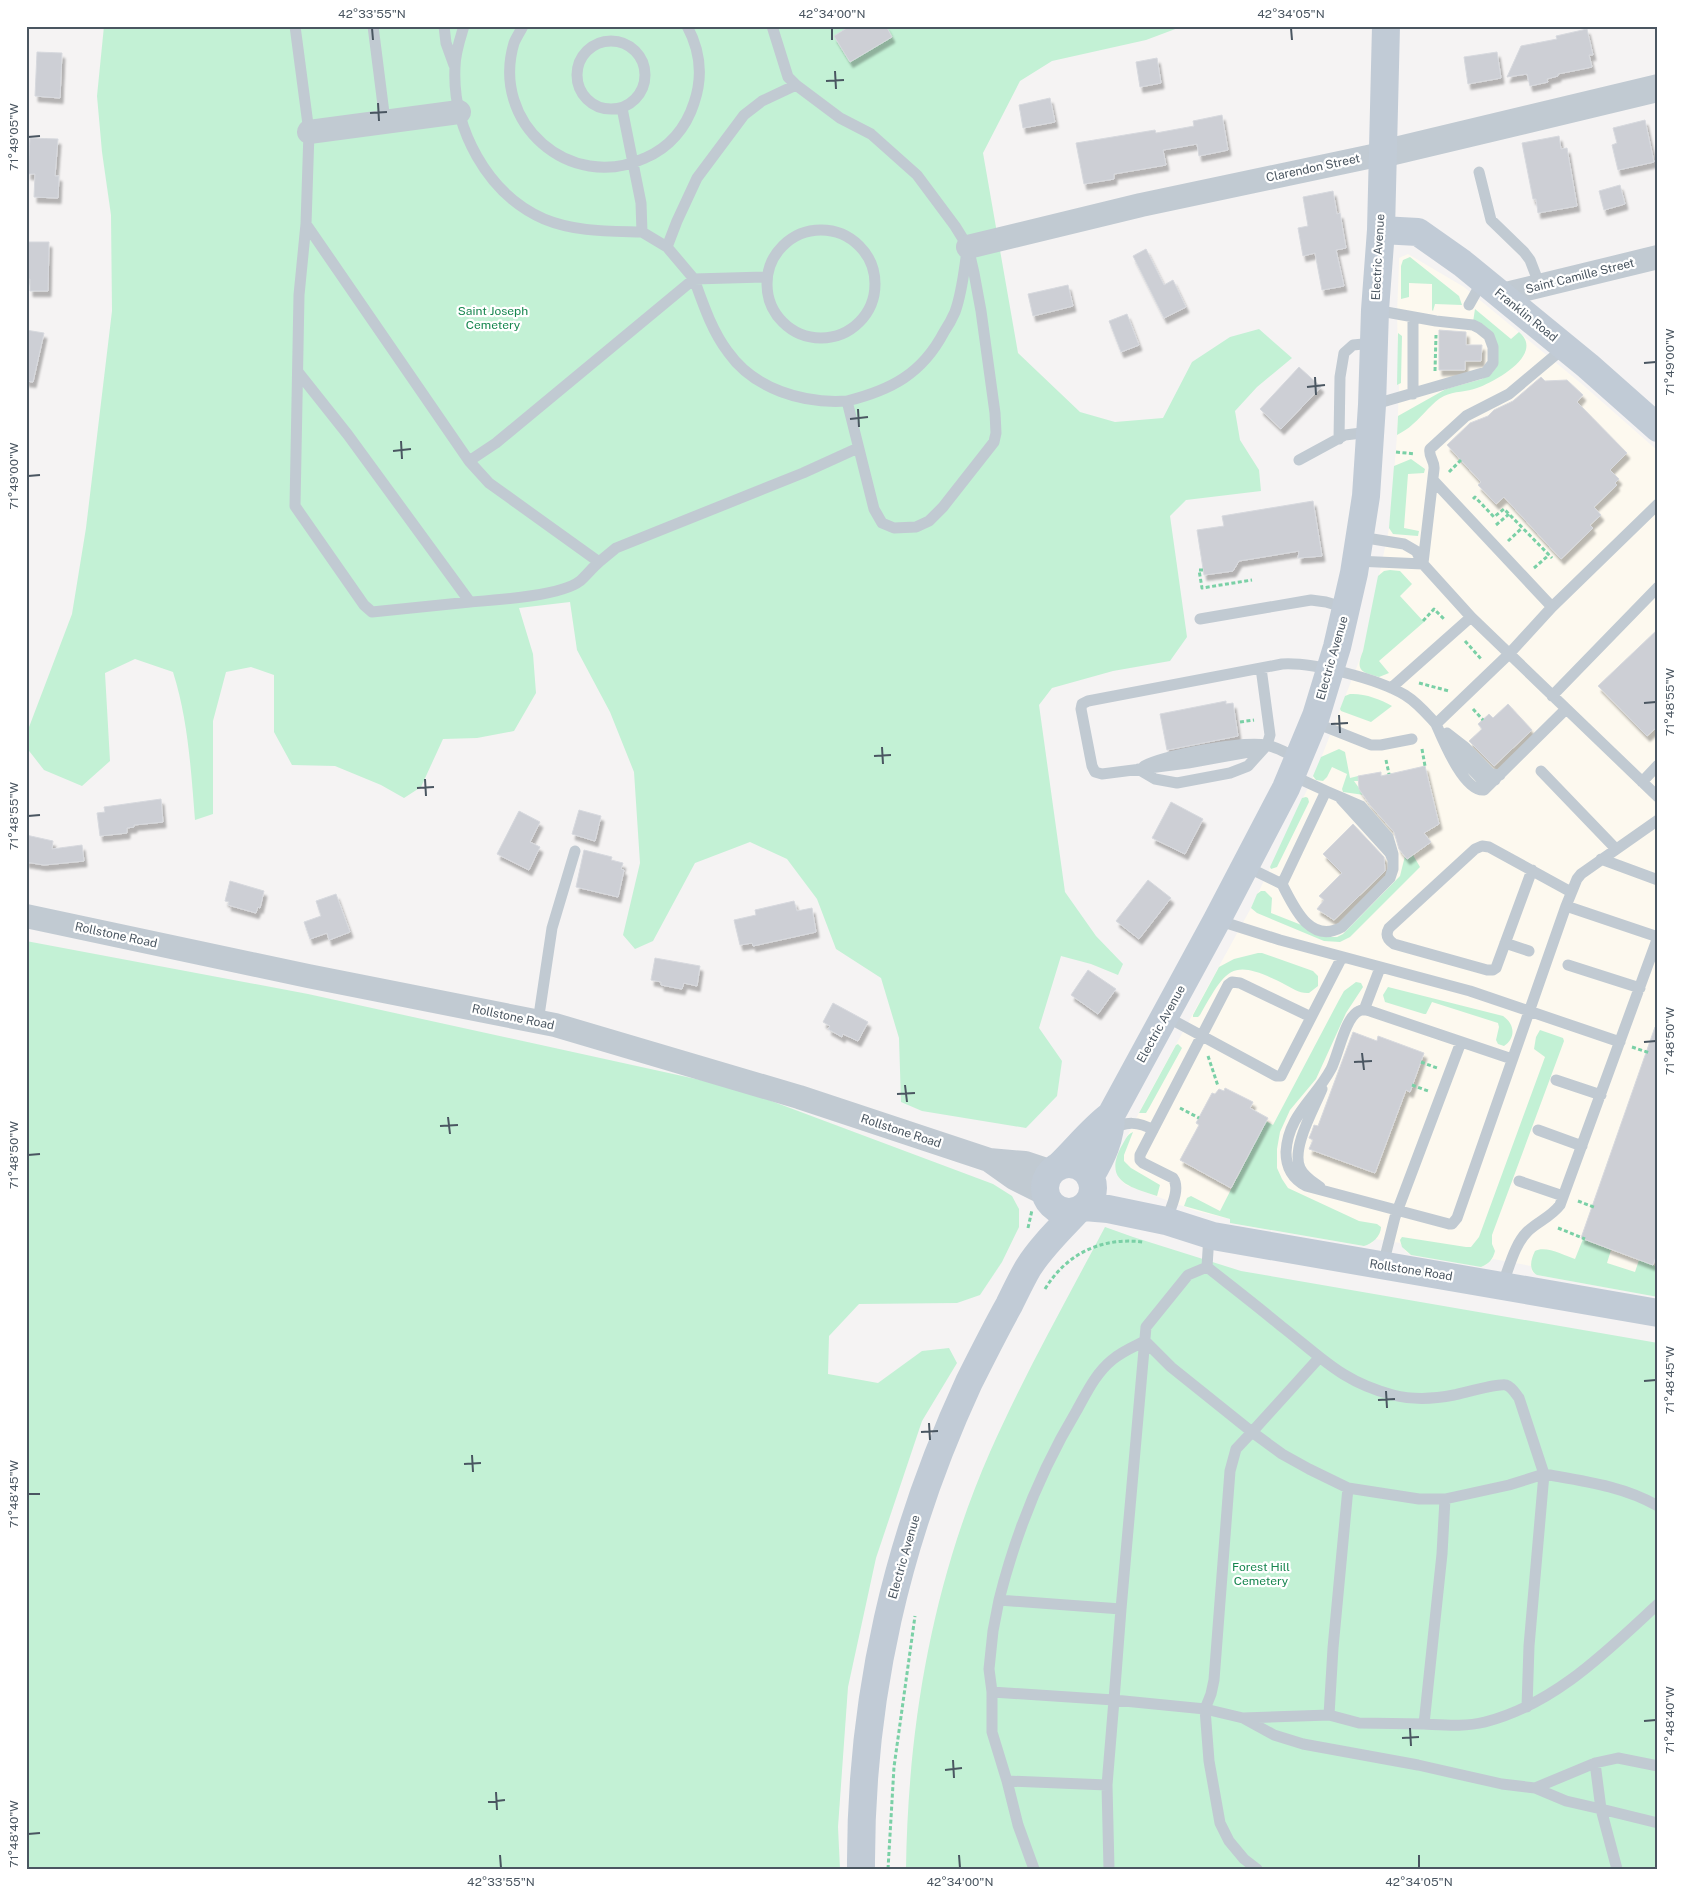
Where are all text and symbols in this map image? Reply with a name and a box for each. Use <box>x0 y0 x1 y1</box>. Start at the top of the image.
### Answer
text: 42°33'55"N <box>338 7 406 21</box>
text: 42°34'00"N <box>798 7 866 21</box>
text: 42°34'05"N <box>1257 7 1325 21</box>
text: 71°49'05"W <box>7 103 21 171</box>
street label: Clarendon Street <box>1265 151 1362 185</box>
street label: Electric Avenue <box>1369 213 1387 301</box>
street label: Saint Camille Street <box>1524 256 1636 296</box>
street label: Franklin Road <box>1492 285 1560 345</box>
park label: Saint Joseph Cemetery <box>458 304 528 332</box>
text: 71°49'00"W <box>1663 328 1677 396</box>
text: 71°49'00"W <box>7 442 21 510</box>
street label: Electric Avenue <box>1313 614 1351 702</box>
text: 71°48'55"W <box>1663 667 1677 736</box>
text: 71°48'55"W <box>7 781 21 850</box>
street label: Rollstone Road <box>74 919 158 951</box>
street label: Electric Avenue <box>1134 983 1188 1065</box>
street label: Rollstone Road <box>471 1001 555 1033</box>
text: 71°48'50"W <box>1663 1007 1677 1075</box>
street label: Rollstone Road <box>859 1111 943 1151</box>
text: 71°48'50"W <box>7 1121 21 1189</box>
street label: Rollstone Road <box>1369 1257 1453 1283</box>
text: 71°48'45"W <box>1663 1346 1677 1414</box>
text: 71°48'45"W <box>7 1460 21 1528</box>
street label: Electric Avenue <box>885 1513 923 1601</box>
park label: Forest Hill Cemetery <box>1232 1560 1290 1588</box>
text: 71°48'40"W <box>1663 1686 1677 1754</box>
text: 71°48'40"W <box>7 1800 21 1868</box>
text: 42°33'55"N <box>467 1875 535 1889</box>
text: 42°34'00"N <box>926 1875 994 1889</box>
text: 42°34'05"N <box>1385 1875 1453 1889</box>

